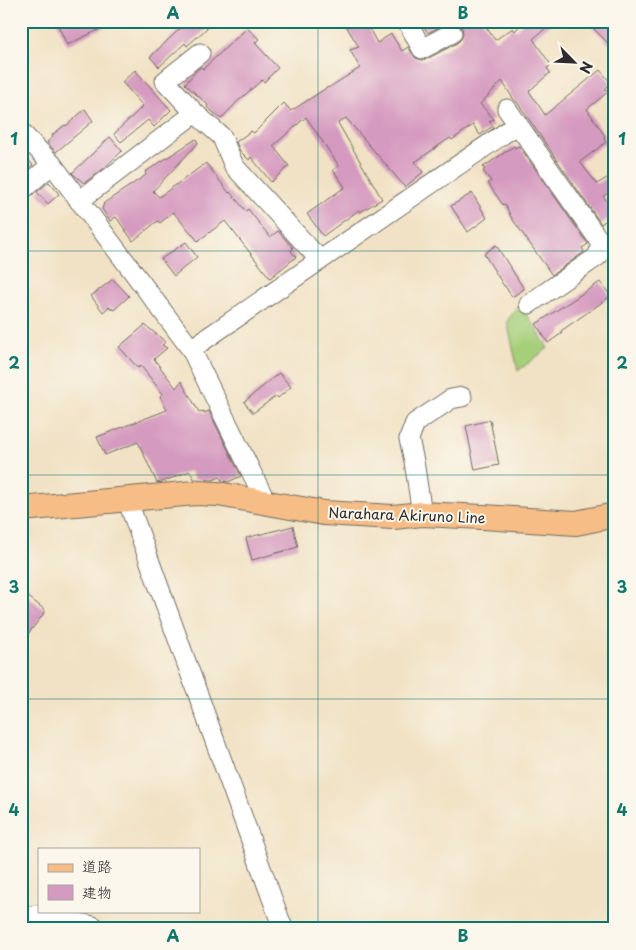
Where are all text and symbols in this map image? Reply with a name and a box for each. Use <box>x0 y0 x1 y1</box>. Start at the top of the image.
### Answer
text: A <box>167 0 180 24</box>
text: B <box>458 0 469 24</box>
north arrow <box>548 38 598 88</box>
text: N <box>574 58 598 77</box>
text: 1 <box>10 126 18 150</box>
text: 1 <box>618 126 626 150</box>
text: 2 <box>8 350 20 374</box>
text: 2 <box>616 350 628 374</box>
street label: Narahara Akiruno Line <box>328 502 486 528</box>
text: 3 <box>9 574 19 598</box>
text: 3 <box>617 574 627 598</box>
text: 4 <box>9 797 20 821</box>
text: 4 <box>617 797 628 821</box>
legend <box>38 848 200 912</box>
text: 道路 <box>82 854 112 877</box>
text: 建物 <box>82 880 112 903</box>
text: A <box>167 923 180 947</box>
text: B <box>458 923 469 947</box>

